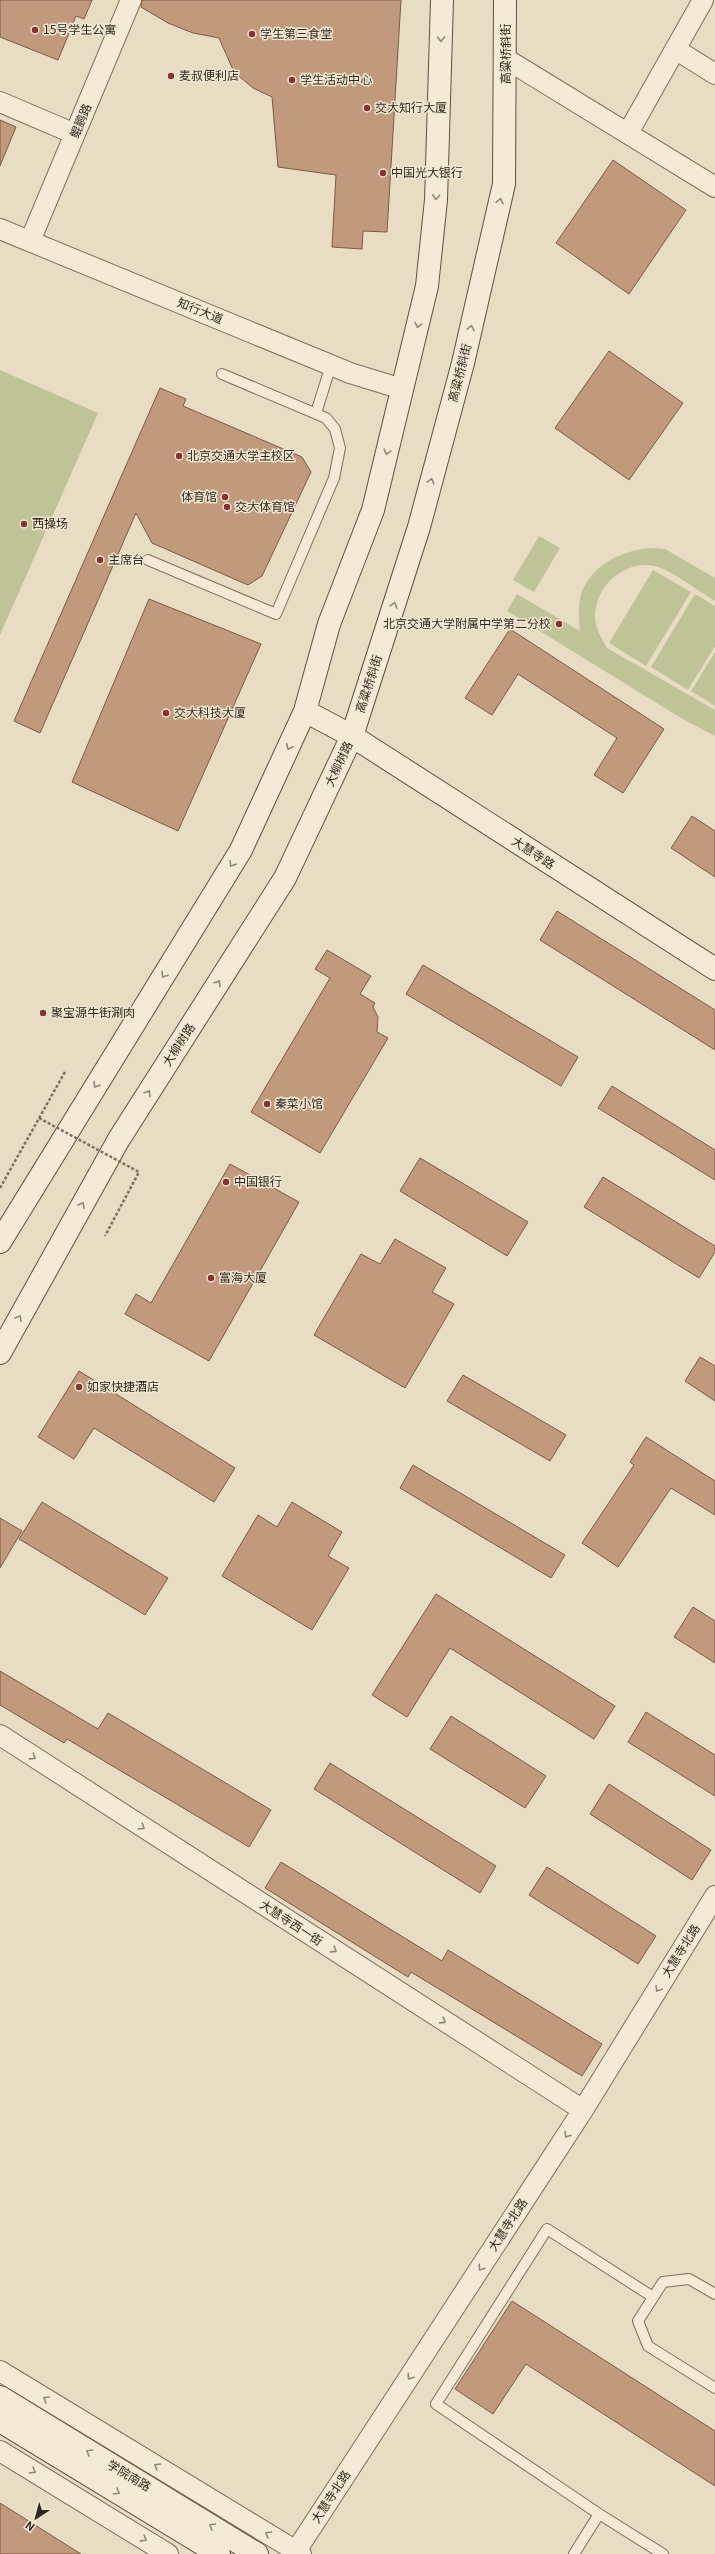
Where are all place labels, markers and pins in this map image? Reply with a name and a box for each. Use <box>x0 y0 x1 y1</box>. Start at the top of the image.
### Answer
place label: 15号学生公寓 <box>43 20 116 37</box>
place label: 学生第三食堂 <box>260 24 332 41</box>
marker: 15号学生公寓 <box>30 25 40 35</box>
marker: 学生第三食堂 <box>247 29 257 39</box>
place label: 麦叔便利店 <box>179 66 239 83</box>
place label: 学生活动中心 <box>300 70 372 87</box>
marker: 麦叔便利店 <box>166 71 176 81</box>
marker: 学生活动中心 <box>287 75 297 85</box>
place label: 交大知行大厦 <box>375 98 447 115</box>
marker: 交大知行大厦 <box>362 103 372 113</box>
place label: 中国光大银行 <box>391 163 463 180</box>
marker: 中国光大银行 <box>378 168 388 178</box>
place label: 北京交通大学主校区 <box>187 446 295 463</box>
marker: 北京交通大学主校区 <box>174 451 184 461</box>
place label: 体育馆 <box>181 487 217 504</box>
marker: 体育馆 <box>220 492 230 502</box>
place label: 交大体育馆 <box>235 497 295 514</box>
marker: 交大体育馆 <box>222 502 232 512</box>
place label: 西操场 <box>32 514 68 531</box>
marker: 西操场 <box>19 519 29 529</box>
place label: 主席台 <box>108 550 144 567</box>
marker: 主席台 <box>95 555 105 565</box>
place label: 北京交通大学附属中学第二分校 <box>383 614 551 631</box>
marker: 北京交通大学附属中学第二分校 <box>554 619 564 629</box>
place label: 交大科技大厦 <box>174 703 246 720</box>
marker: 交大科技大厦 <box>161 708 171 718</box>
place label: 聚宝源牛街涮肉 <box>51 1003 135 1020</box>
marker: 聚宝源牛街涮肉 <box>38 1008 48 1018</box>
place label: 秦菜小馆 <box>275 1094 323 1111</box>
marker: 秦菜小馆 <box>262 1099 272 1109</box>
place label: 中国银行 <box>234 1172 282 1189</box>
marker: 中国银行 <box>221 1177 231 1187</box>
place label: 富海大厦 <box>219 1268 267 1285</box>
marker: 富海大厦 <box>206 1273 216 1283</box>
place label: 如家快捷酒店 <box>87 1377 159 1394</box>
marker: 如家快捷酒店 <box>74 1382 84 1392</box>

